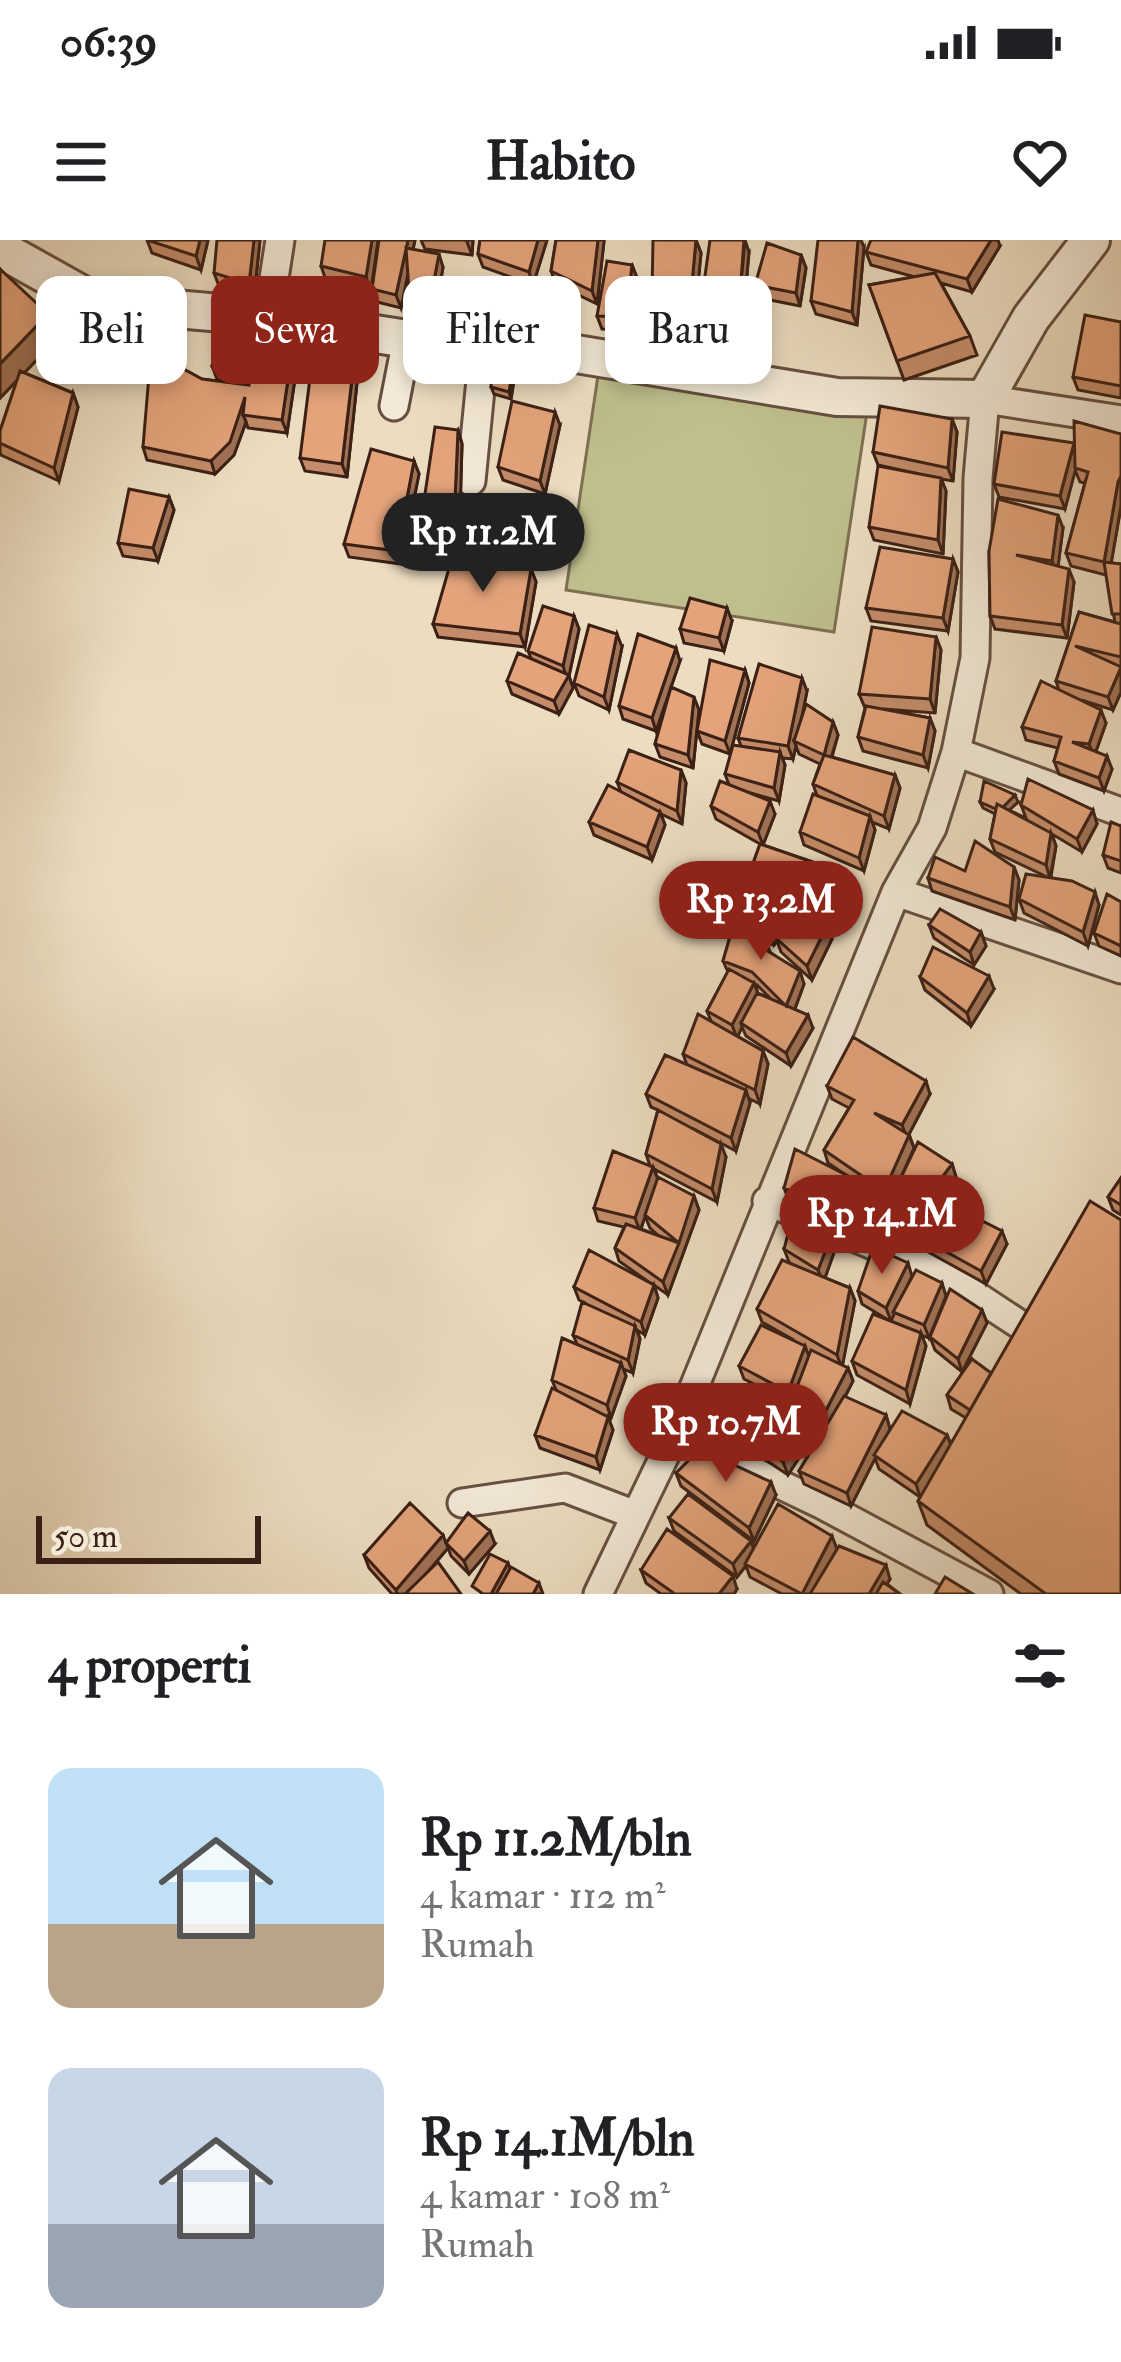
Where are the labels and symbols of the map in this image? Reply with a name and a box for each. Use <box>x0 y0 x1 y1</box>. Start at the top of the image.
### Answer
pin: Rp 11.2M <box>359 493 607 595</box>
pin: Rp 13.2M <box>637 861 885 963</box>
pin: Rp 14.1M <box>758 1175 1006 1277</box>
pin: Rp 10.7M <box>602 1383 850 1485</box>
scale bar <box>36 1510 261 1563</box>

